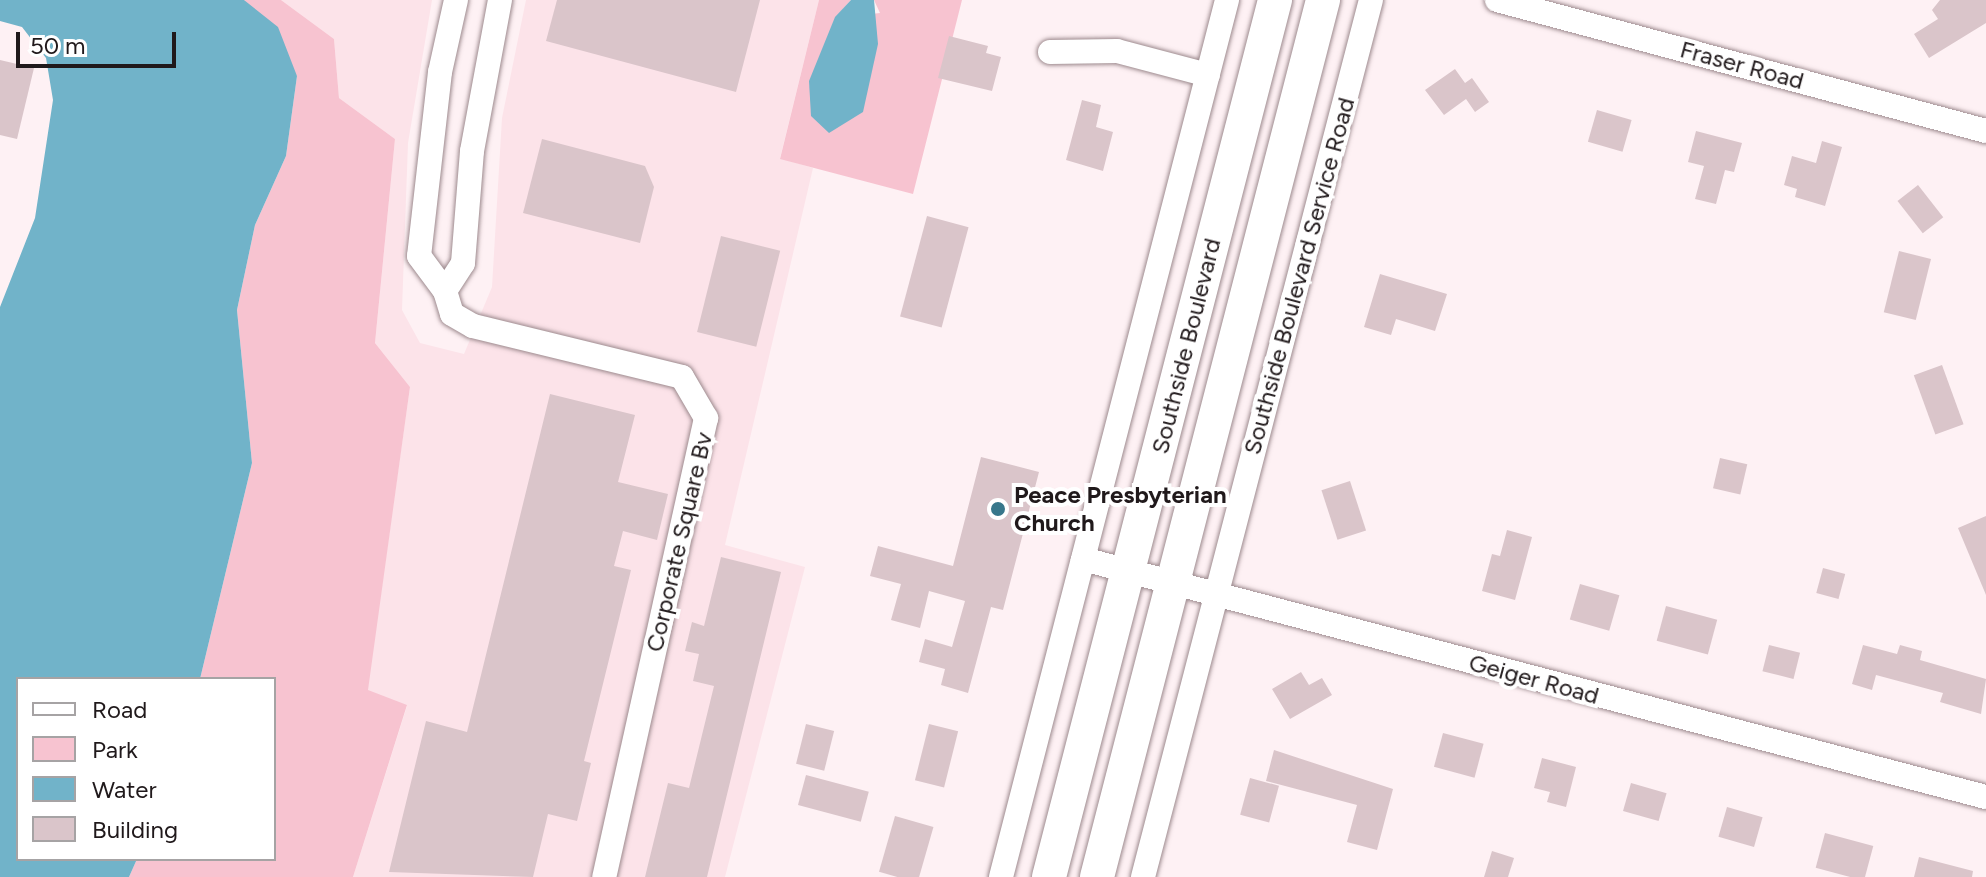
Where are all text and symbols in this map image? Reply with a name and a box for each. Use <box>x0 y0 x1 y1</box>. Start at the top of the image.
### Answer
scale bar <box>20 16 180 66</box>
text: 50 m <box>30 31 86 60</box>
street label: Fraser Road <box>1677 35 1807 95</box>
street label: Southside Boulevard Service Road <box>1237 94 1361 458</box>
street label: Southside Boulevard <box>1145 235 1227 457</box>
street label: Corporate Square Bv <box>640 429 718 655</box>
place label: Peace Presbyterian Church <box>1014 481 1227 537</box>
marker: Peace Presbyterian Church <box>989 500 1007 518</box>
street label: Geiger Road <box>1466 648 1602 710</box>
legend <box>16 677 276 861</box>
text: Road <box>92 695 147 724</box>
text: Park <box>92 735 138 764</box>
text: Water <box>92 775 157 804</box>
text: Building <box>92 815 178 844</box>

